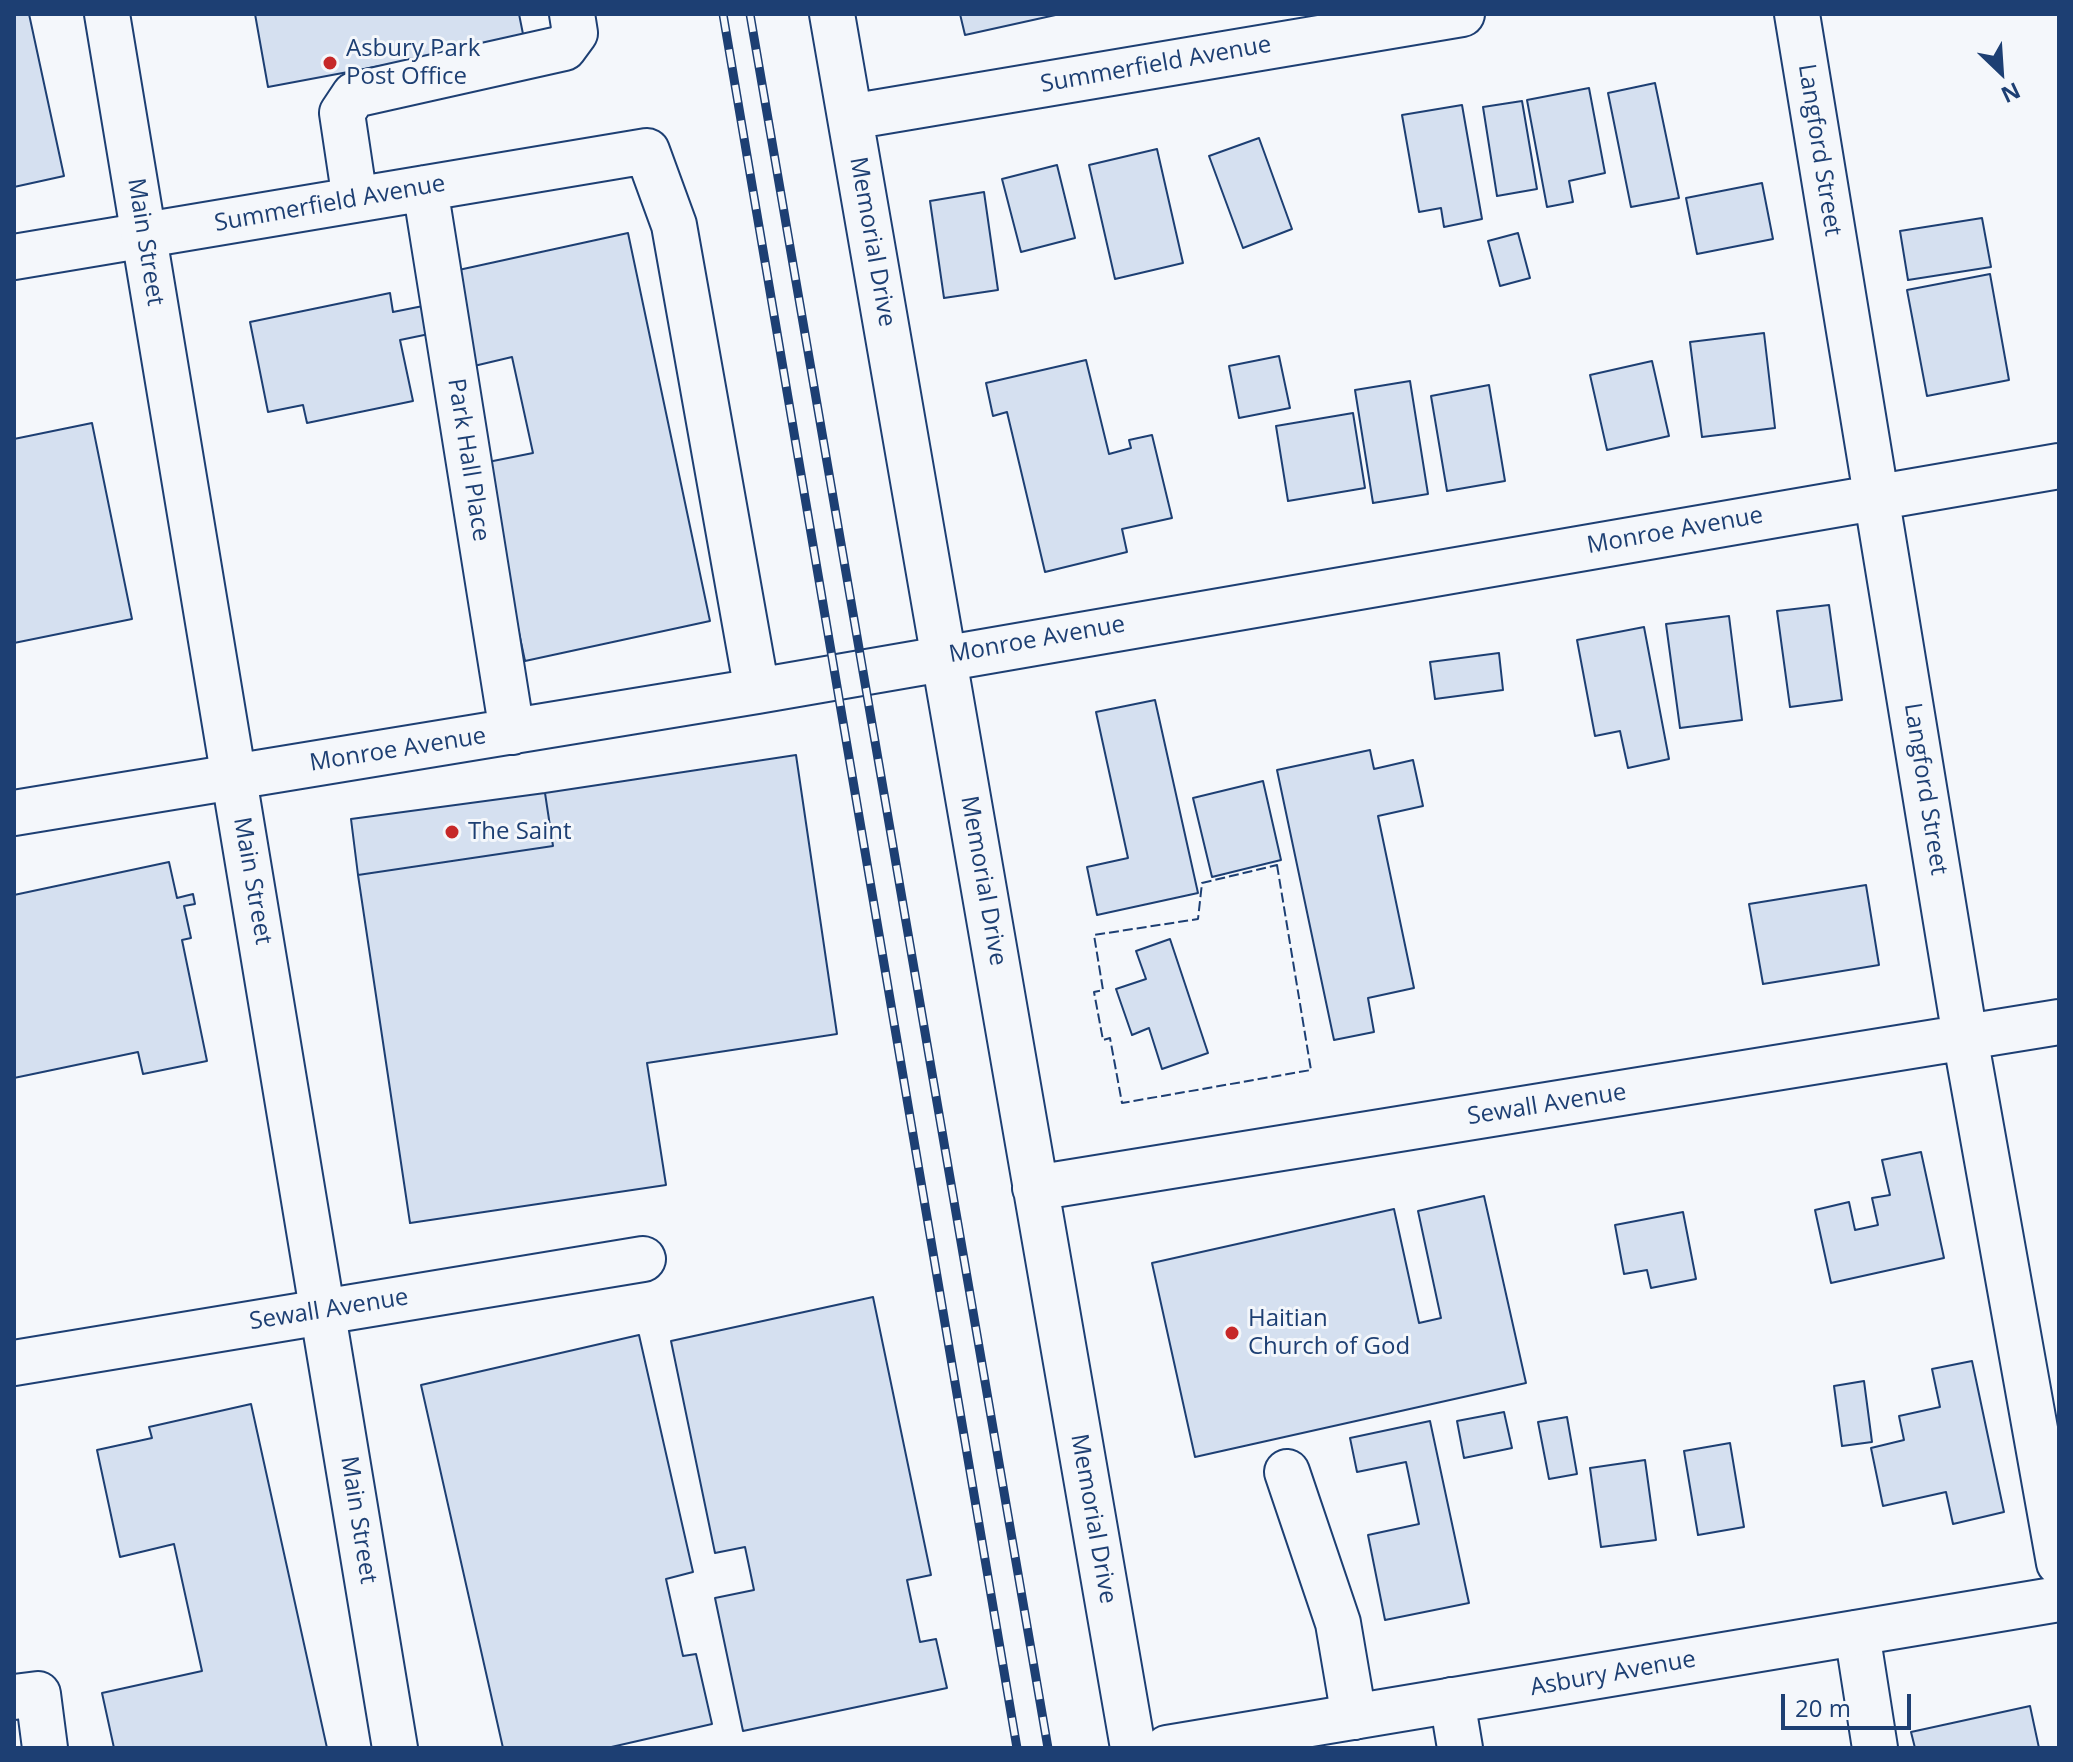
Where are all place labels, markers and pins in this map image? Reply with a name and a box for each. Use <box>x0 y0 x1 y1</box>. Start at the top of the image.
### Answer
place label: Asbury Park Post Office <box>346 35 480 91</box>
marker: Asbury Park Post Office <box>321 54 339 72</box>
place label: The Saint <box>468 818 571 846</box>
marker: The Saint <box>443 823 461 841</box>
place label: Haitian Church of God <box>1248 1305 1410 1361</box>
marker: Haitian Church of God <box>1223 1324 1241 1342</box>

